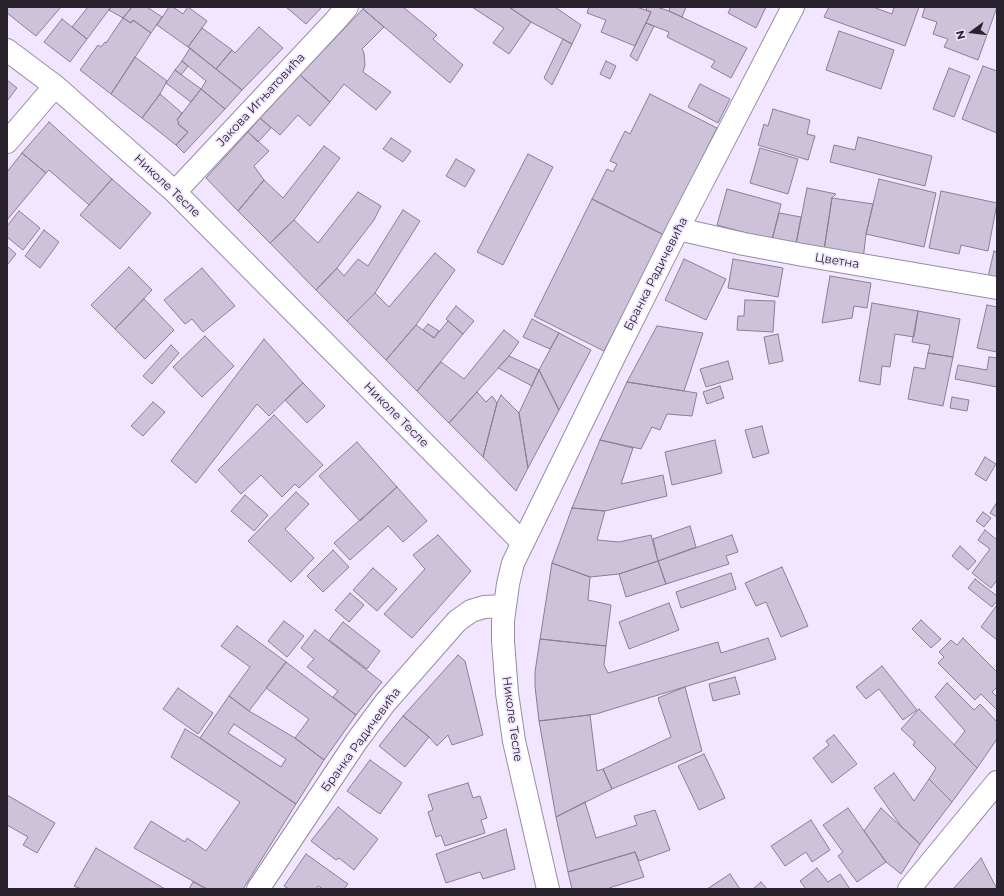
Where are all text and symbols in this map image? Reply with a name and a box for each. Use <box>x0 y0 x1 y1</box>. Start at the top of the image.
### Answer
north arrow <box>952 12 992 52</box>
text: N <box>952 29 968 41</box>
street label: Јакова Игњатовића <box>214 50 308 150</box>
street label: Николе Тесле <box>131 151 203 221</box>
street label: Бранка Радичевића <box>621 215 691 333</box>
street label: Цветна <box>814 250 860 272</box>
street label: Николе Тесле <box>361 380 431 450</box>
street label: Николе Тесле <box>499 675 525 763</box>
street label: Бранка Радичевића <box>318 685 404 795</box>

